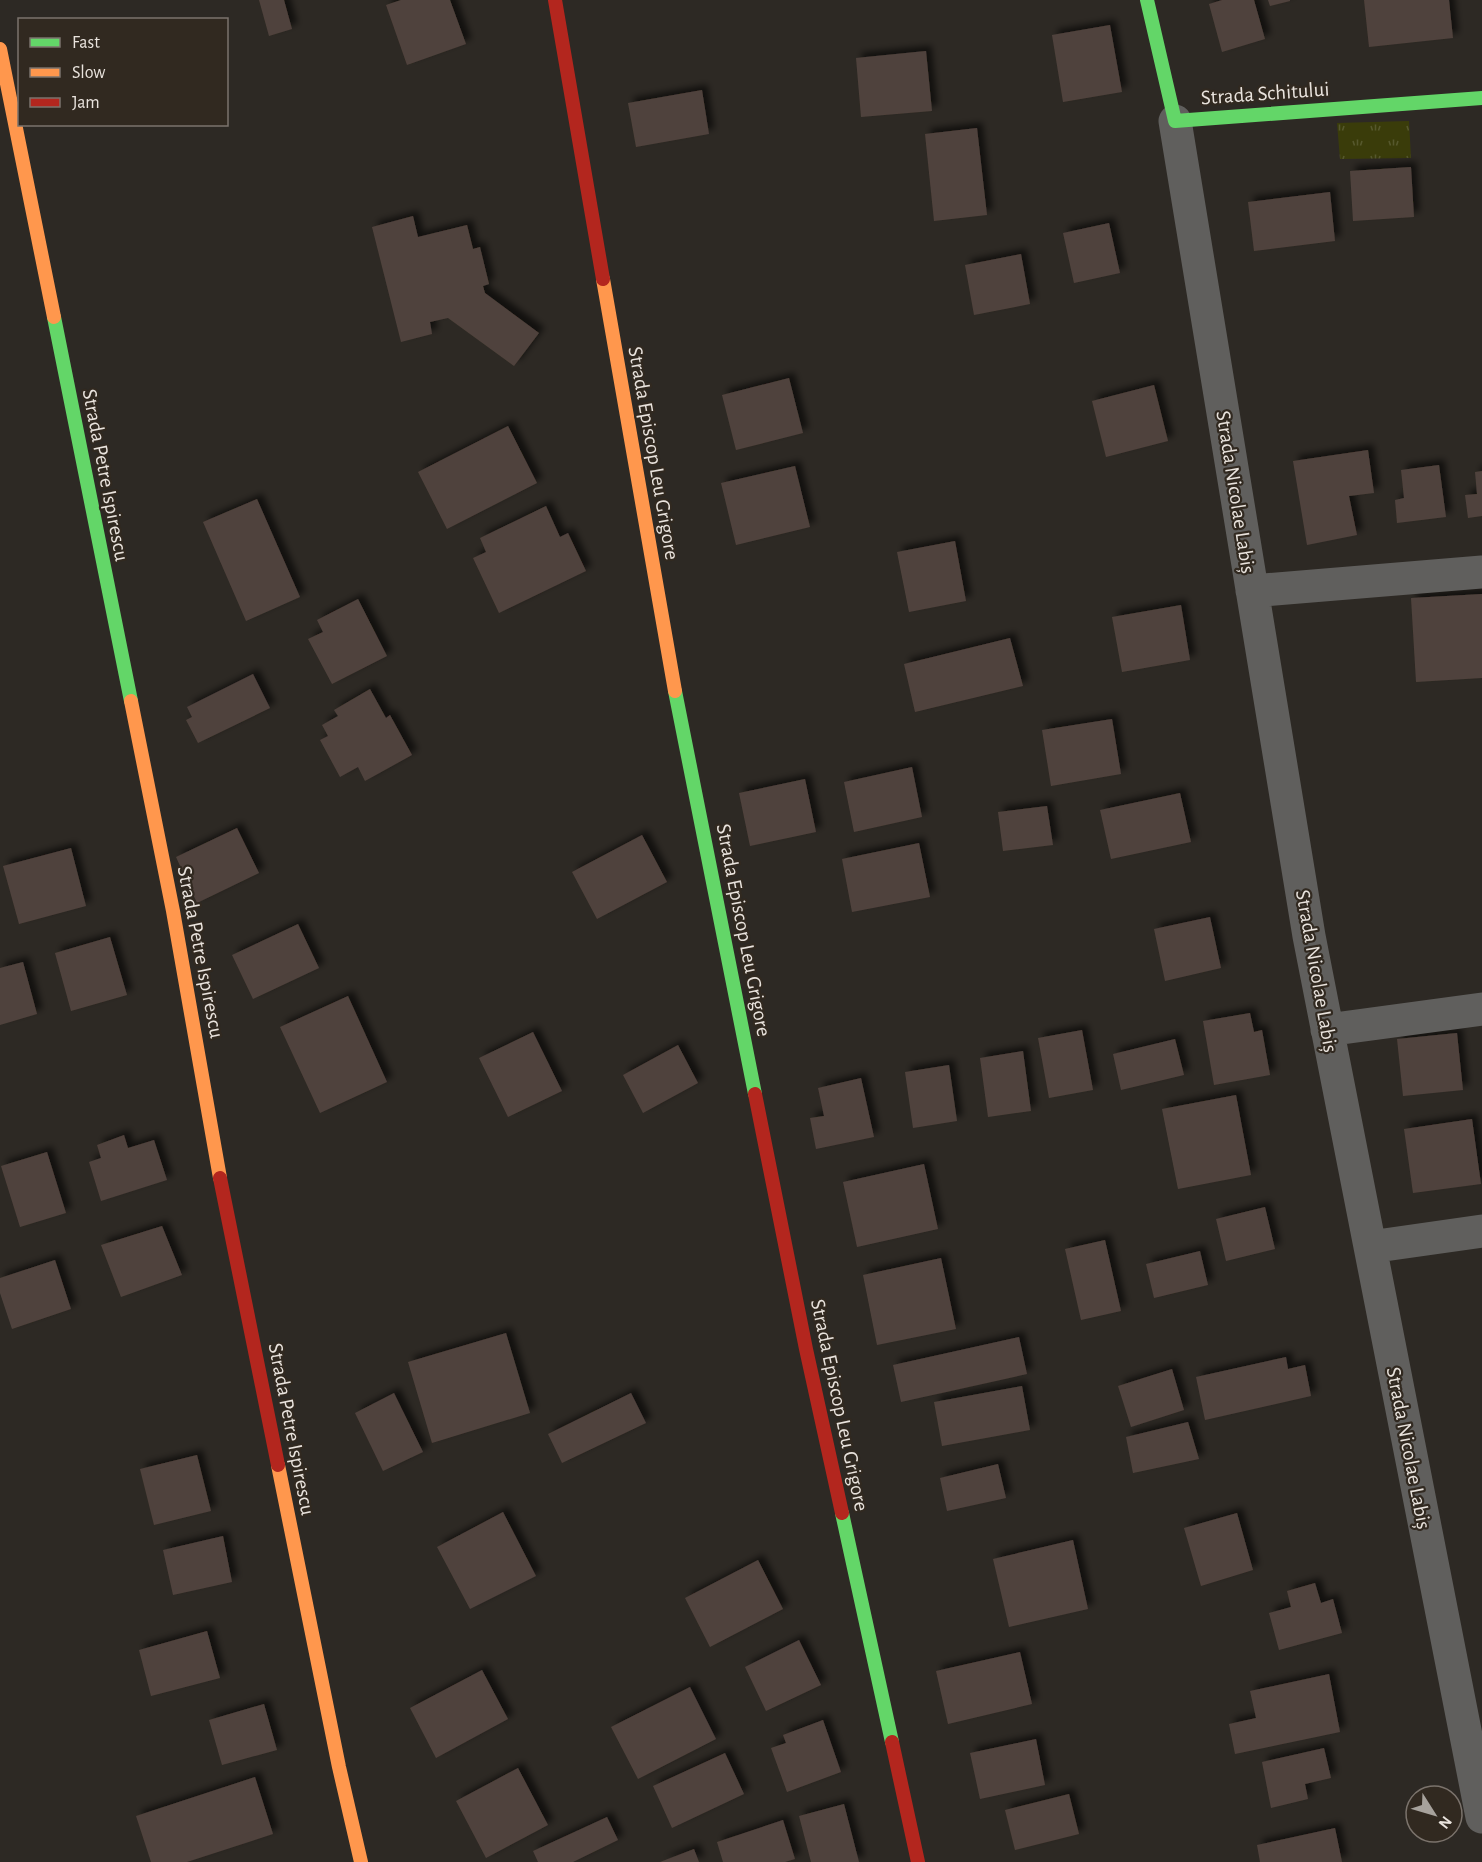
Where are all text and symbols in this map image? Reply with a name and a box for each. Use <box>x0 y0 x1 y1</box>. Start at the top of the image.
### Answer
legend <box>18 18 228 126</box>
text: Fast <box>72 34 100 52</box>
text: Slow <box>72 64 105 82</box>
street label: Strada Schitului <box>1200 79 1330 108</box>
text: Jam <box>72 94 100 112</box>
street label: Strada Episcop Leu Grigore <box>624 345 683 561</box>
street label: Strada Petre Ispirescu <box>79 387 133 563</box>
street label: Strada Nicolae Labiș <box>1210 409 1259 575</box>
street label: Strada Episcop Leu Grigore <box>713 822 774 1038</box>
street label: Strada Petre Ispirescu <box>174 864 228 1040</box>
street label: Strada Nicolae Labiș <box>1290 888 1341 1054</box>
street label: Strada Episcop Leu Grigore <box>807 1297 872 1513</box>
street label: Strada Petre Ispirescu <box>265 1341 319 1517</box>
street label: Strada Nicolae Labiș <box>1381 1365 1435 1531</box>
north arrow <box>1404 1784 1464 1844</box>
text: N <box>1435 1813 1455 1832</box>

